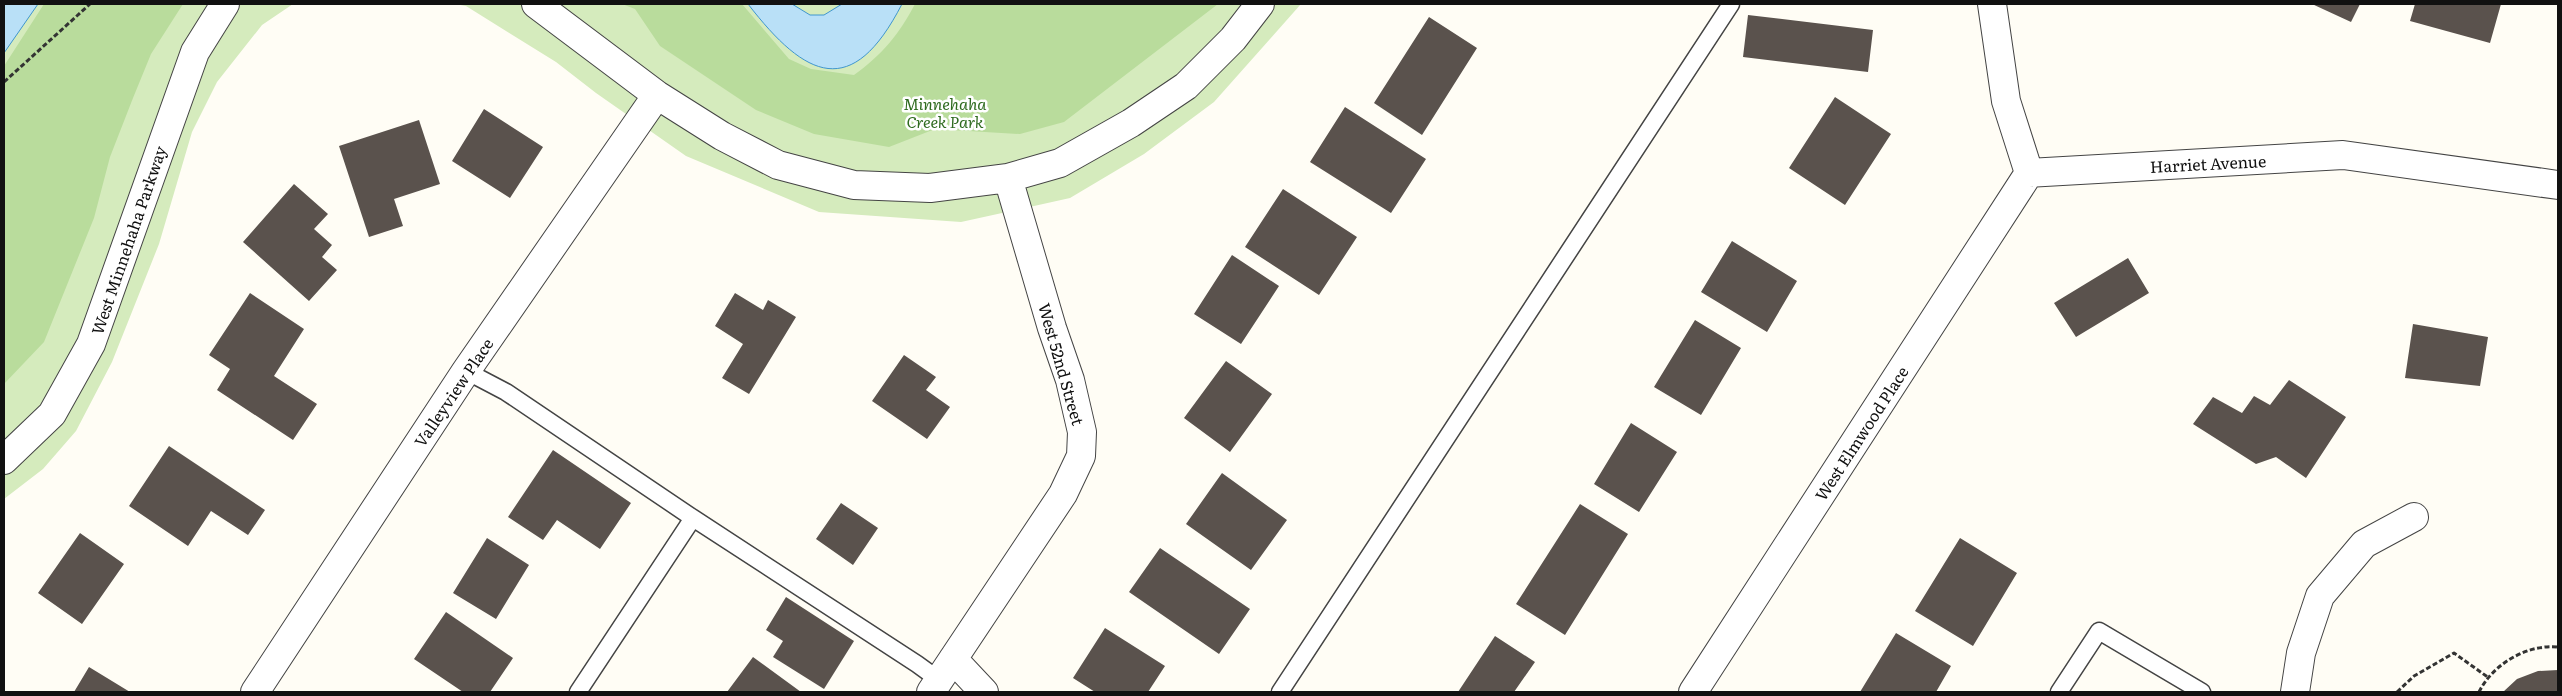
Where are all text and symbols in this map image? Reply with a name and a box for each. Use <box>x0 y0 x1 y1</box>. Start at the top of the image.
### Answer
park label: Minnehaha Creek Park <box>903 91 987 133</box>
street label: West Minnehaha Parkway <box>84 142 172 338</box>
street label: Harriet Avenue <box>2149 148 2267 178</box>
street label: West 52nd Street <box>1033 300 1091 428</box>
street label: Valleyview Place <box>408 333 498 451</box>
street label: West Elmwood Place <box>1808 361 1914 505</box>

